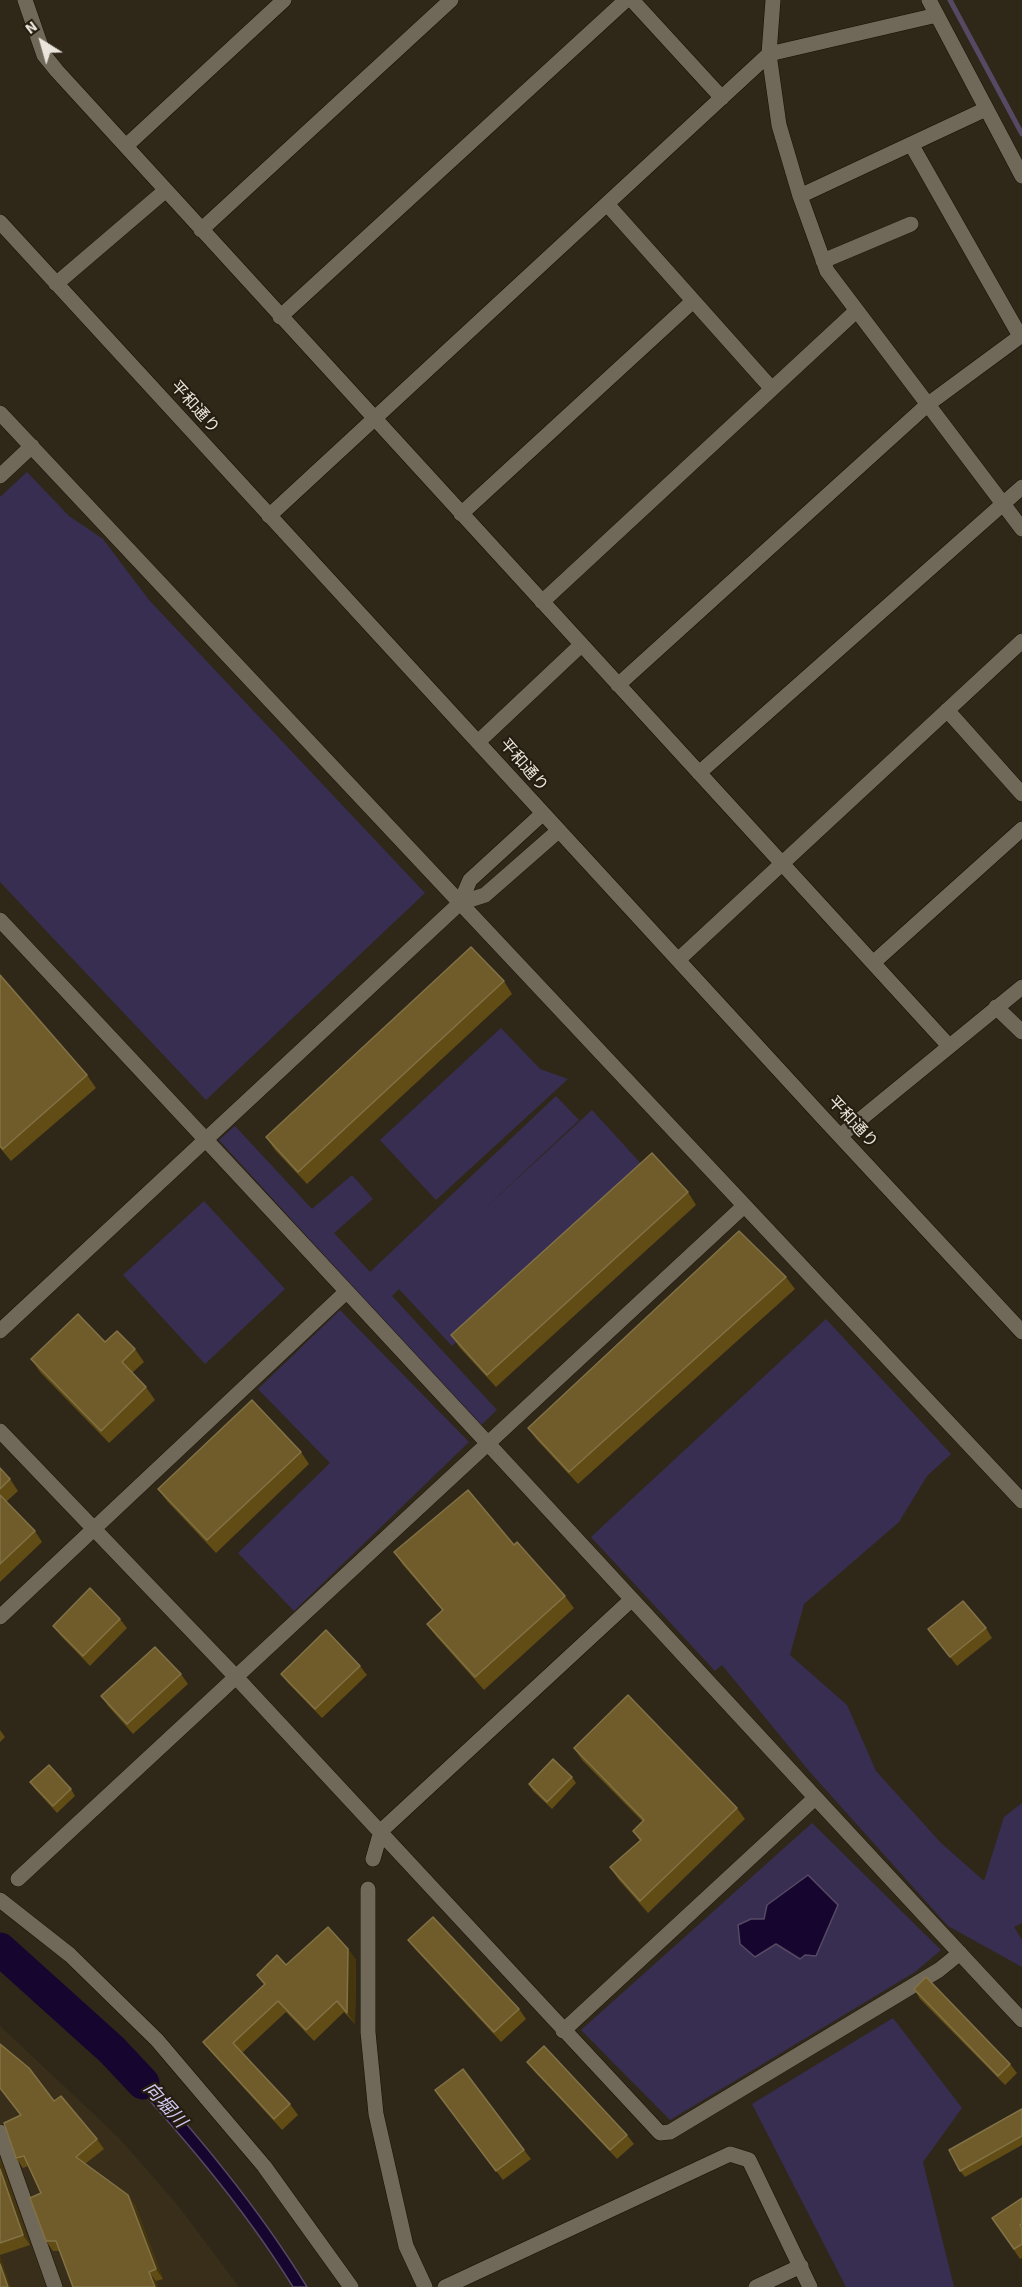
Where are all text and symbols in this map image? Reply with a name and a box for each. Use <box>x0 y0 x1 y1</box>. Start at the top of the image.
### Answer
north arrow <box>12 12 72 72</box>
text: N <box>20 16 42 40</box>
street label: 平和通り <box>165 378 223 438</box>
street label: 平和通り <box>495 736 551 796</box>
street label: 平和通り <box>823 1093 881 1153</box>
water label: 向堀川 <box>138 2079 190 2133</box>

